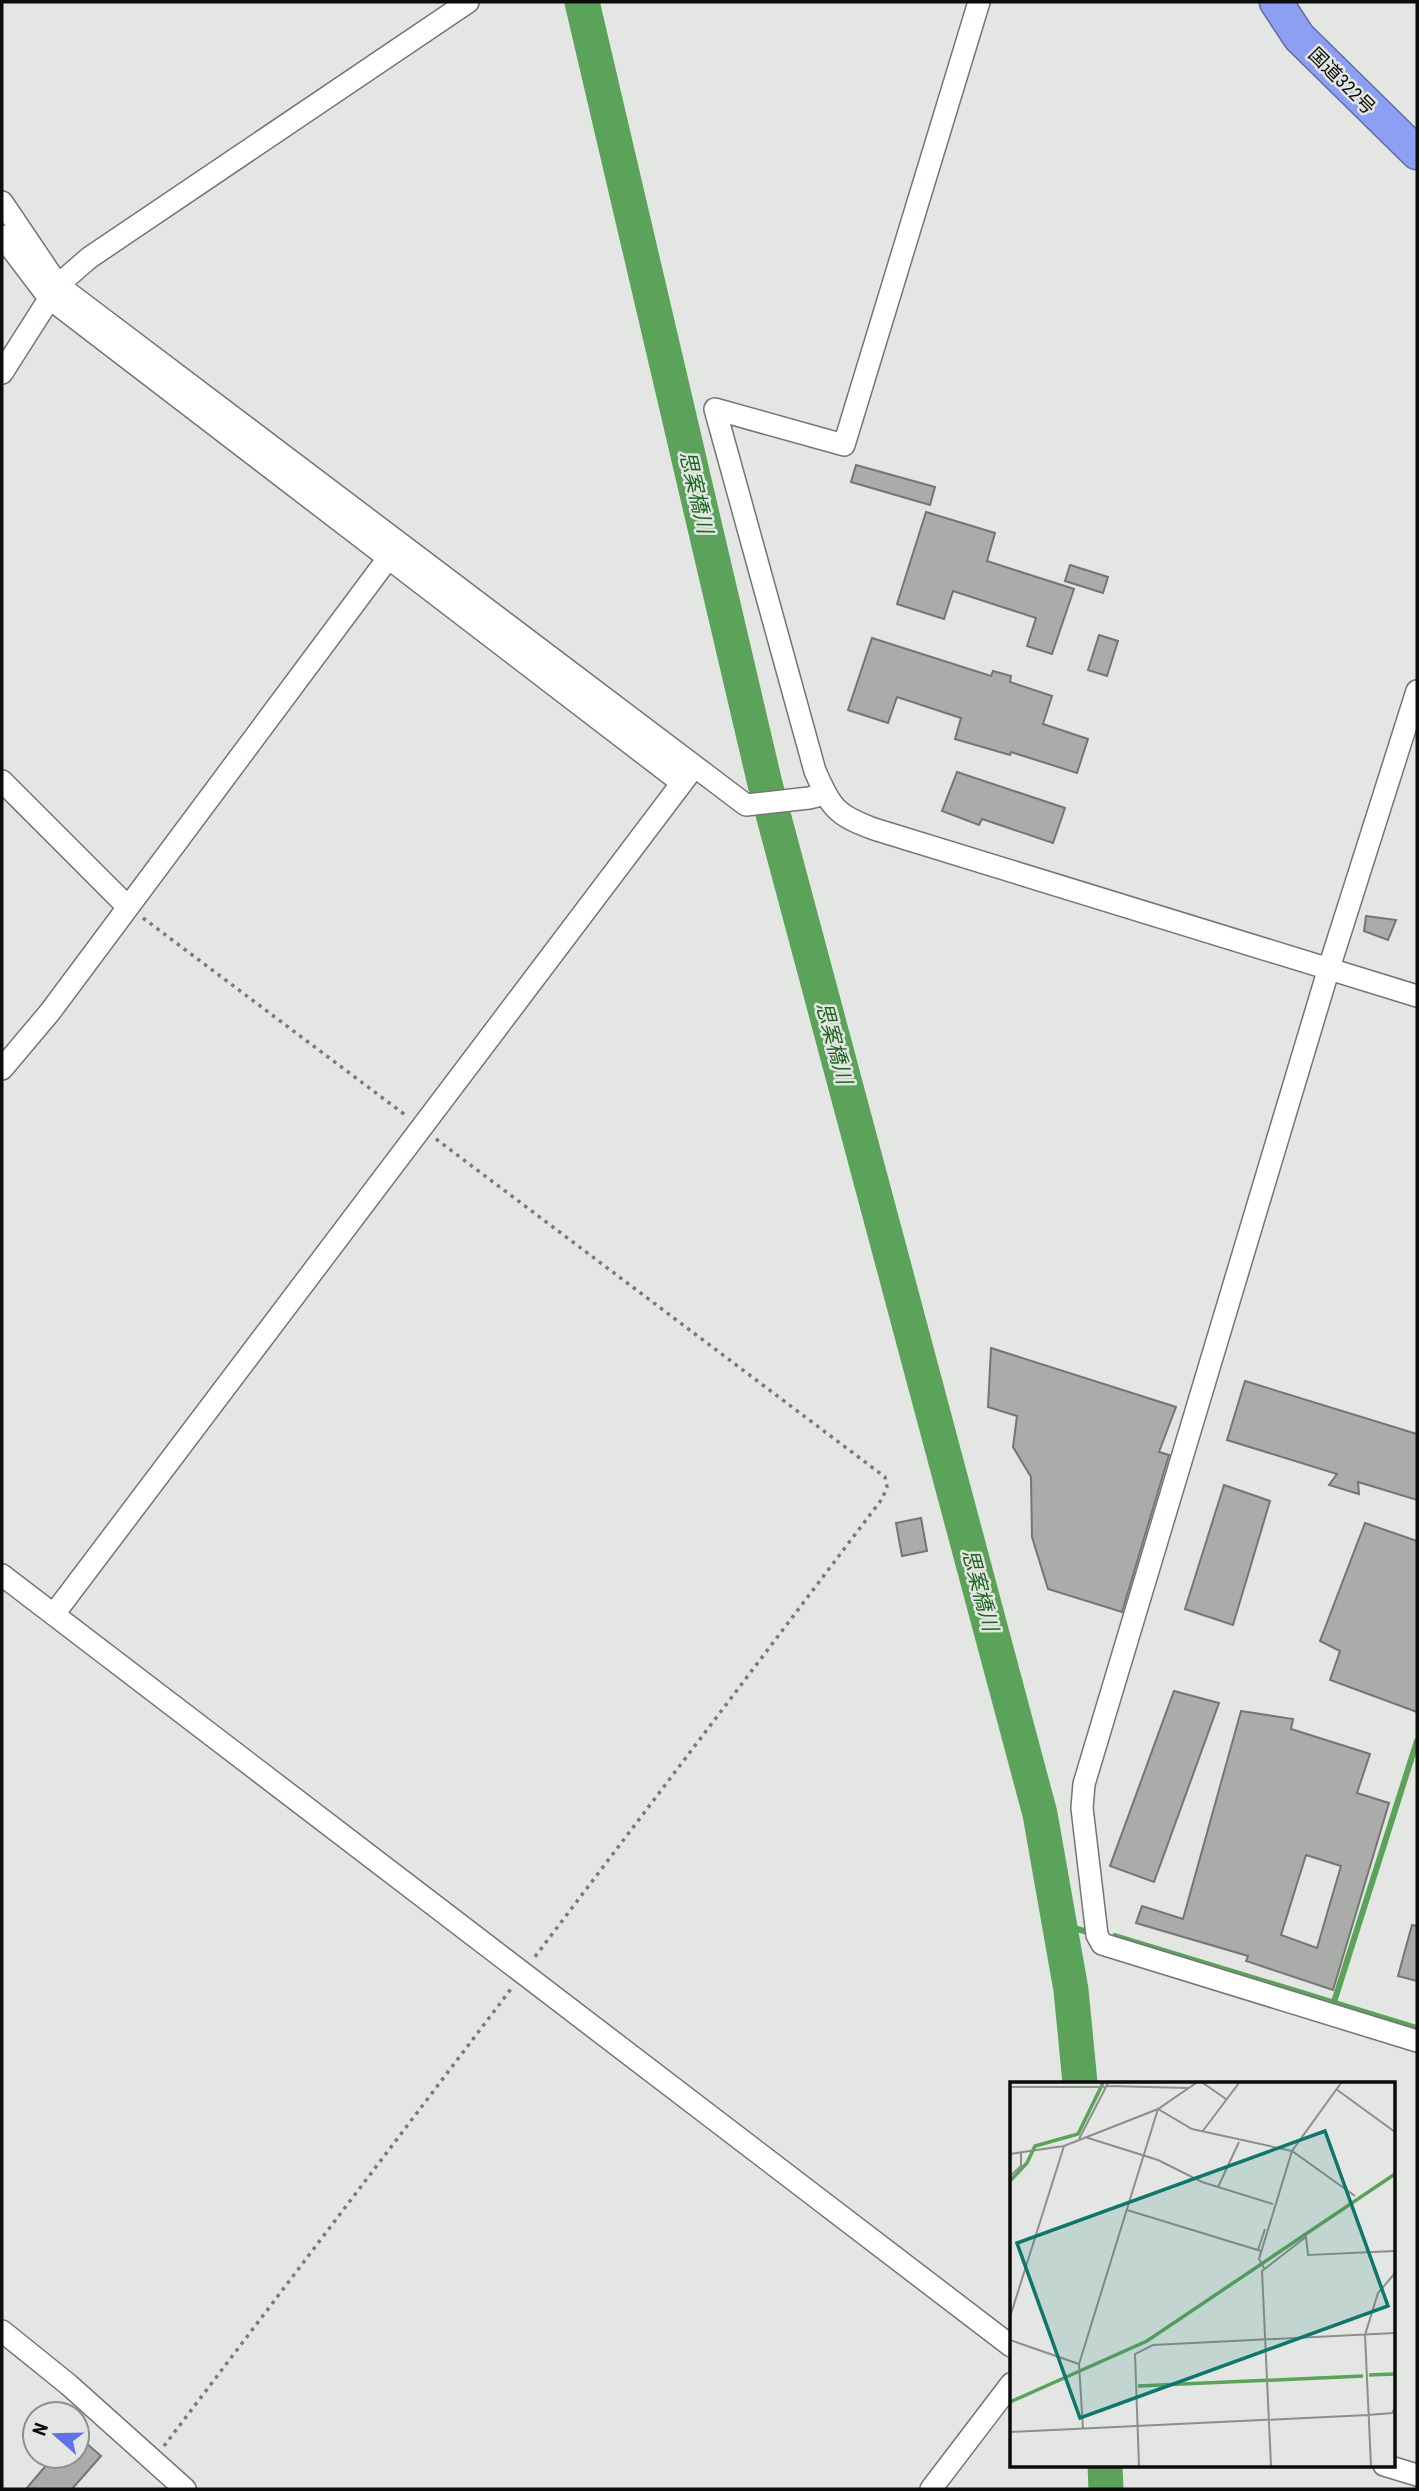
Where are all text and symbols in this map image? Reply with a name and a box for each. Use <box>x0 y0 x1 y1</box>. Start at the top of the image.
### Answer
street label: 国道322号 <box>1304 43 1380 119</box>
water label: 思案橋川 <box>675 448 718 538</box>
water label: 思案橋川 <box>812 999 857 1089</box>
water label: 思案橋川 <box>958 1546 1003 1636</box>
inset map <box>1010 2082 1394 2466</box>
north arrow <box>21 2400 91 2470</box>
text: N <box>28 2420 53 2439</box>

